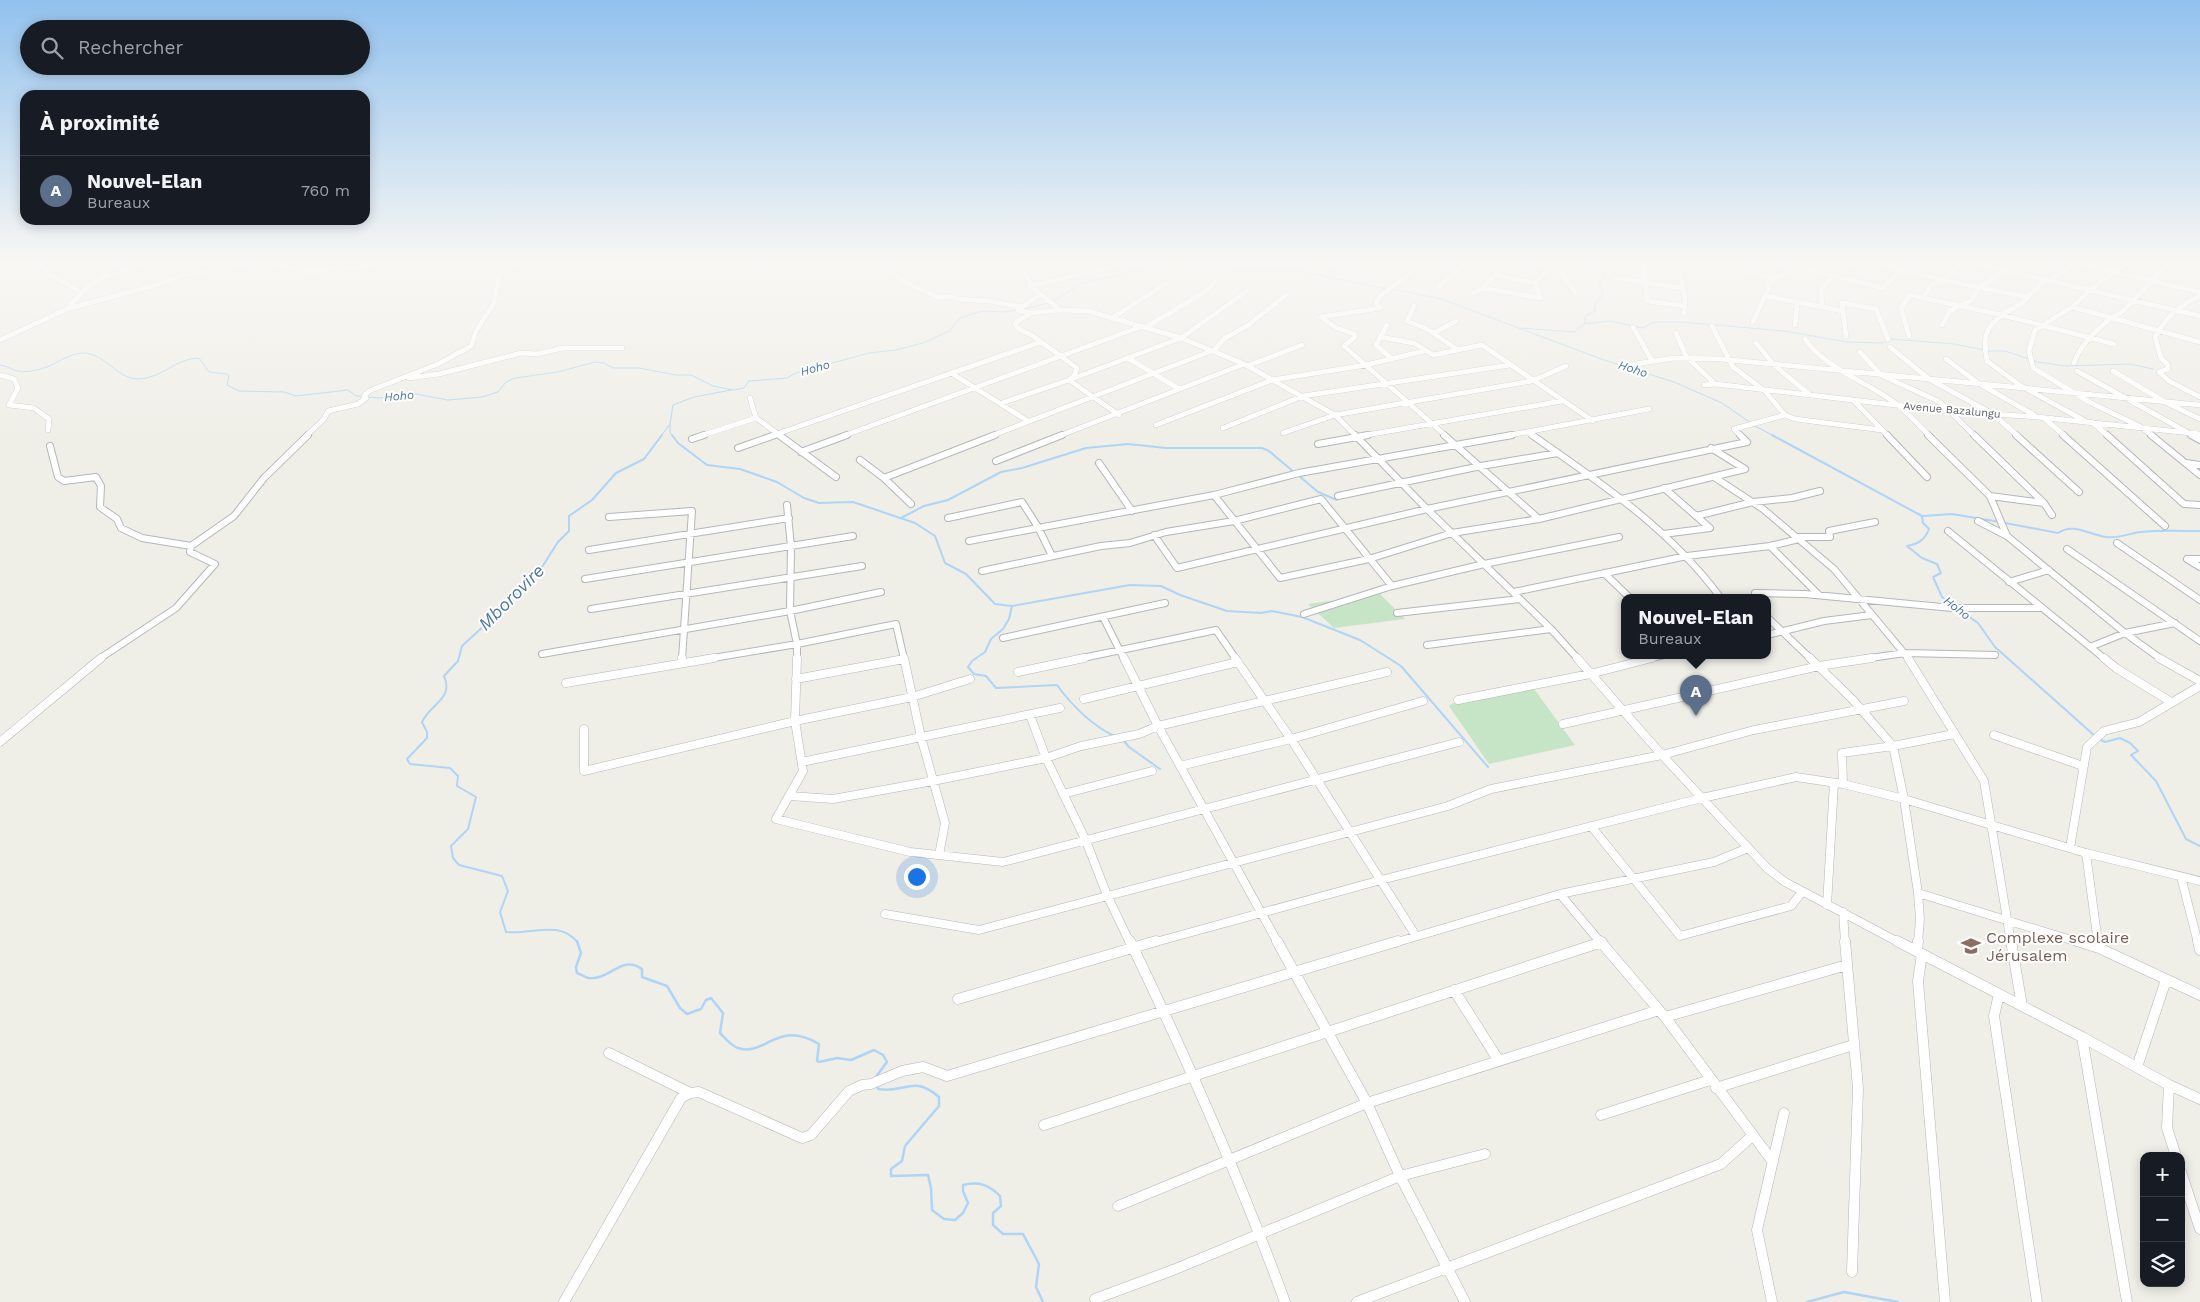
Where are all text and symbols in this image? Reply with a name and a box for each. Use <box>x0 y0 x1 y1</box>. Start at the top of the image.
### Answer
search box <box>20 20 370 75</box>
icon: search <box>38 34 66 62</box>
text: Rechercher <box>78 36 183 59</box>
text: À proximité <box>40 110 160 135</box>
text: Nouvel-Elan <box>87 170 202 193</box>
text: A <box>51 181 61 200</box>
text: 760 m <box>301 181 350 200</box>
text: Bureaux <box>87 193 150 212</box>
water label: Hoho <box>799 357 831 379</box>
water label: Hoho <box>1617 358 1649 380</box>
water label: Hoho <box>383 388 415 404</box>
street label: Avenue Bazalungu <box>1903 399 2001 421</box>
water label: Mborovire <box>474 560 548 634</box>
water label: Hoho <box>1941 593 1973 623</box>
popup <box>1621 594 1771 659</box>
text: Nouvel-Elan <box>1638 606 1754 629</box>
text: Bureaux <box>1638 629 1702 648</box>
pin: A <box>1680 675 1712 716</box>
your location <box>904 864 930 890</box>
place label: Complexe scolaire Jérusalem <box>1986 928 2129 965</box>
school or university icon: Complexe scolaire Jérusalem <box>1960 935 1982 957</box>
map controls <box>2140 1152 2185 1287</box>
button: + <box>2140 1152 2185 1197</box>
button: − <box>2140 1197 2185 1242</box>
button: layers <box>2140 1242 2185 1287</box>

